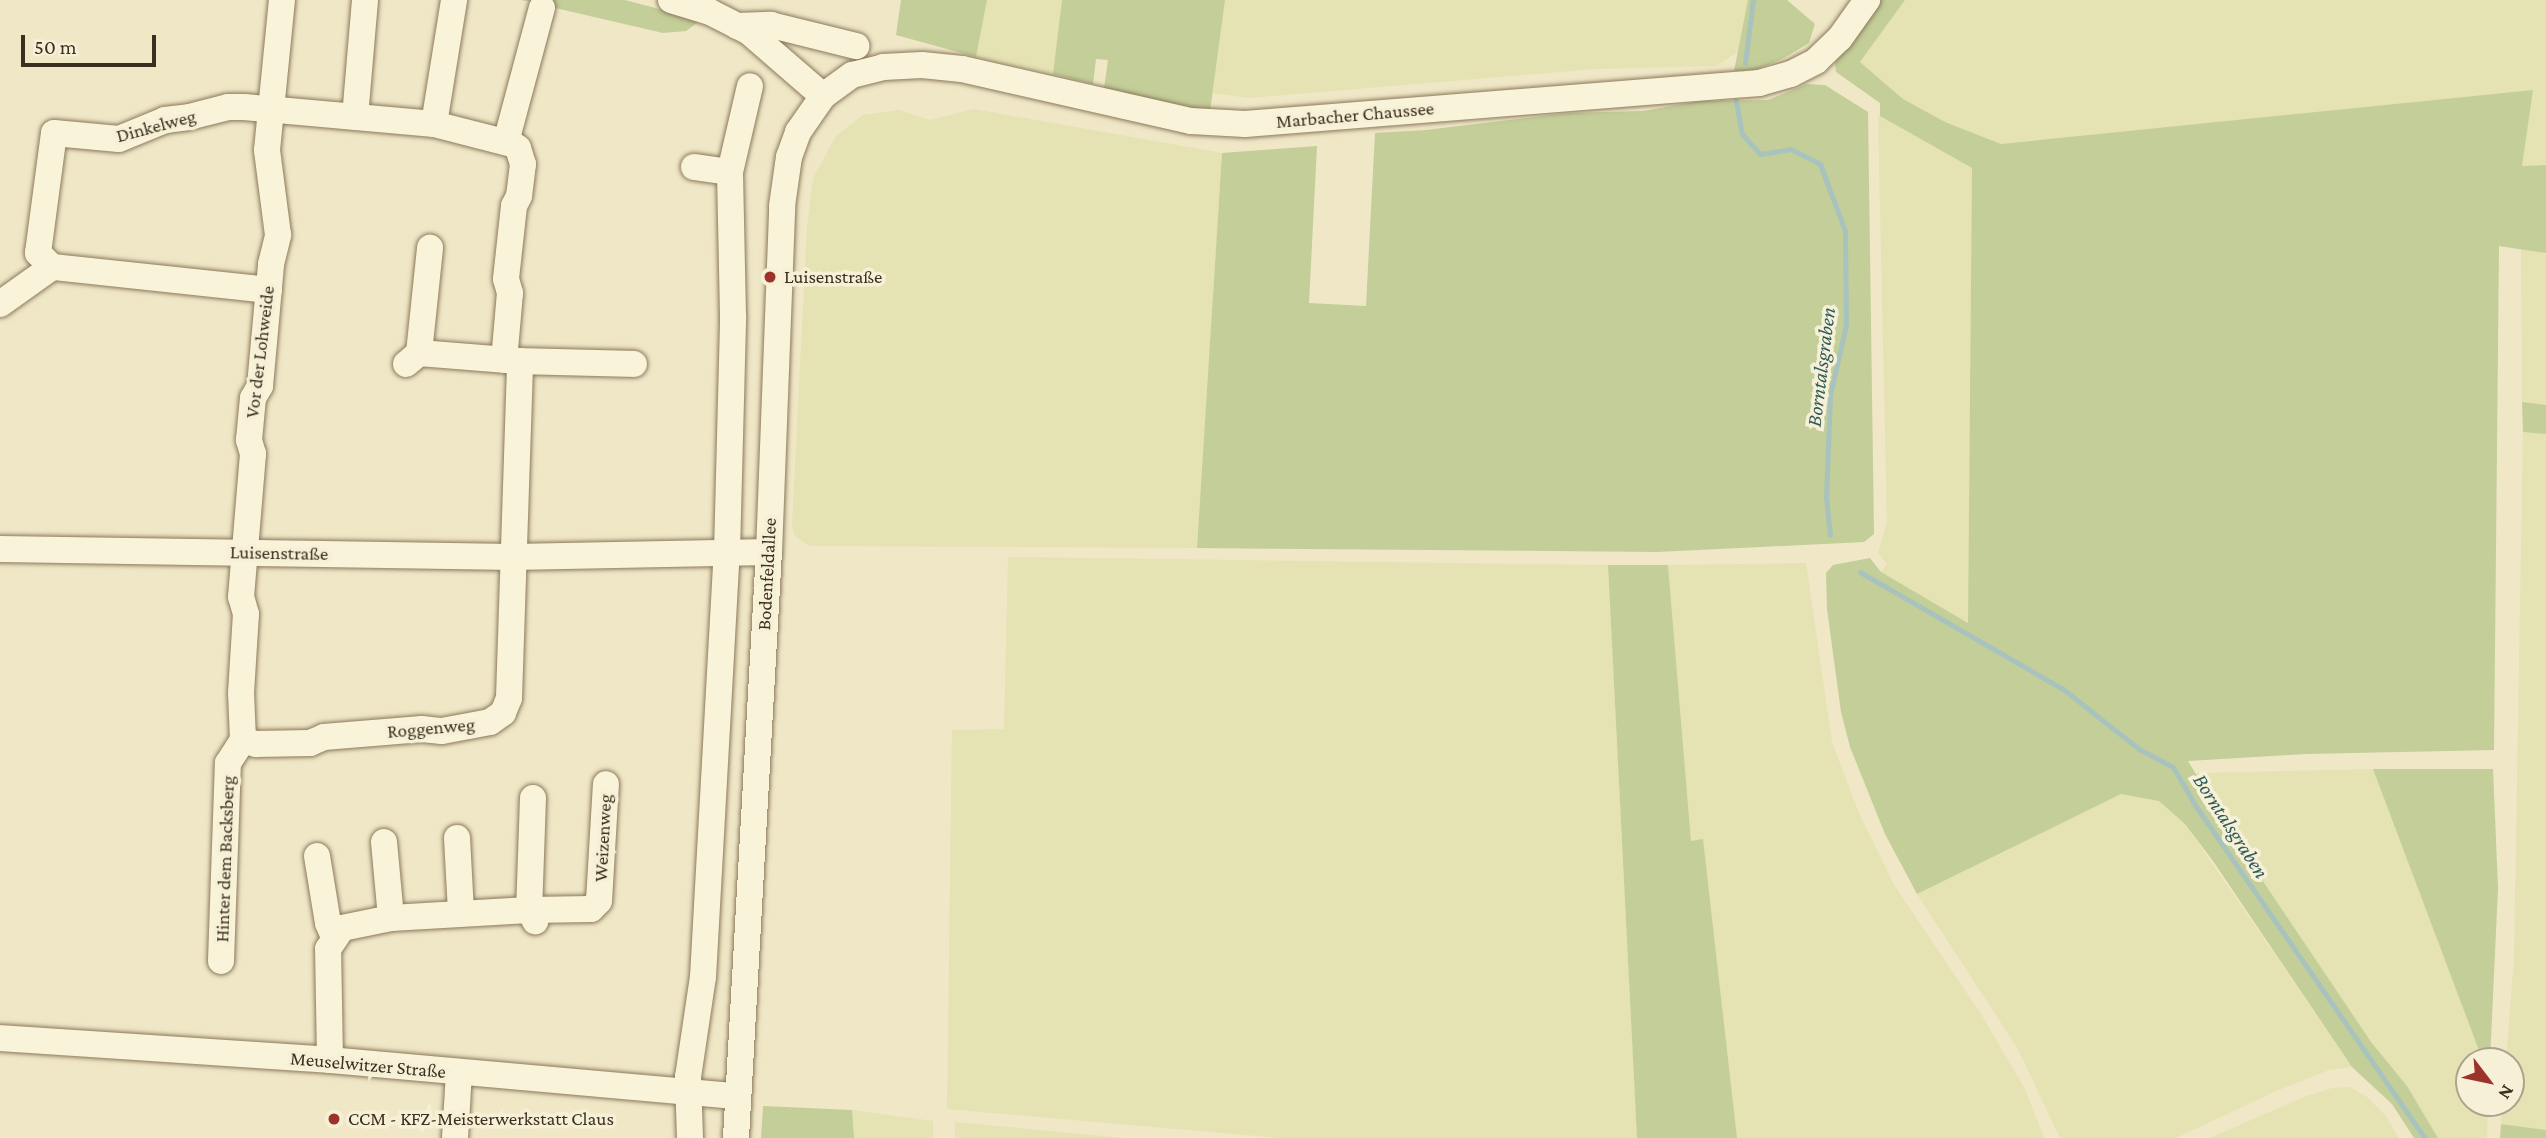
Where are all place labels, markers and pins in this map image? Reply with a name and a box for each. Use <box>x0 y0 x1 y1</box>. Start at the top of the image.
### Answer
place label: Luisenstraße <box>784 266 882 288</box>
marker: Luisenstraße <box>762 269 778 285</box>
place label: CCM - KFZ-Meisterwerkstatt Claus <box>348 1108 614 1130</box>
marker: CCM - KFZ-Meisterwerkstatt Claus <box>326 1111 342 1127</box>

